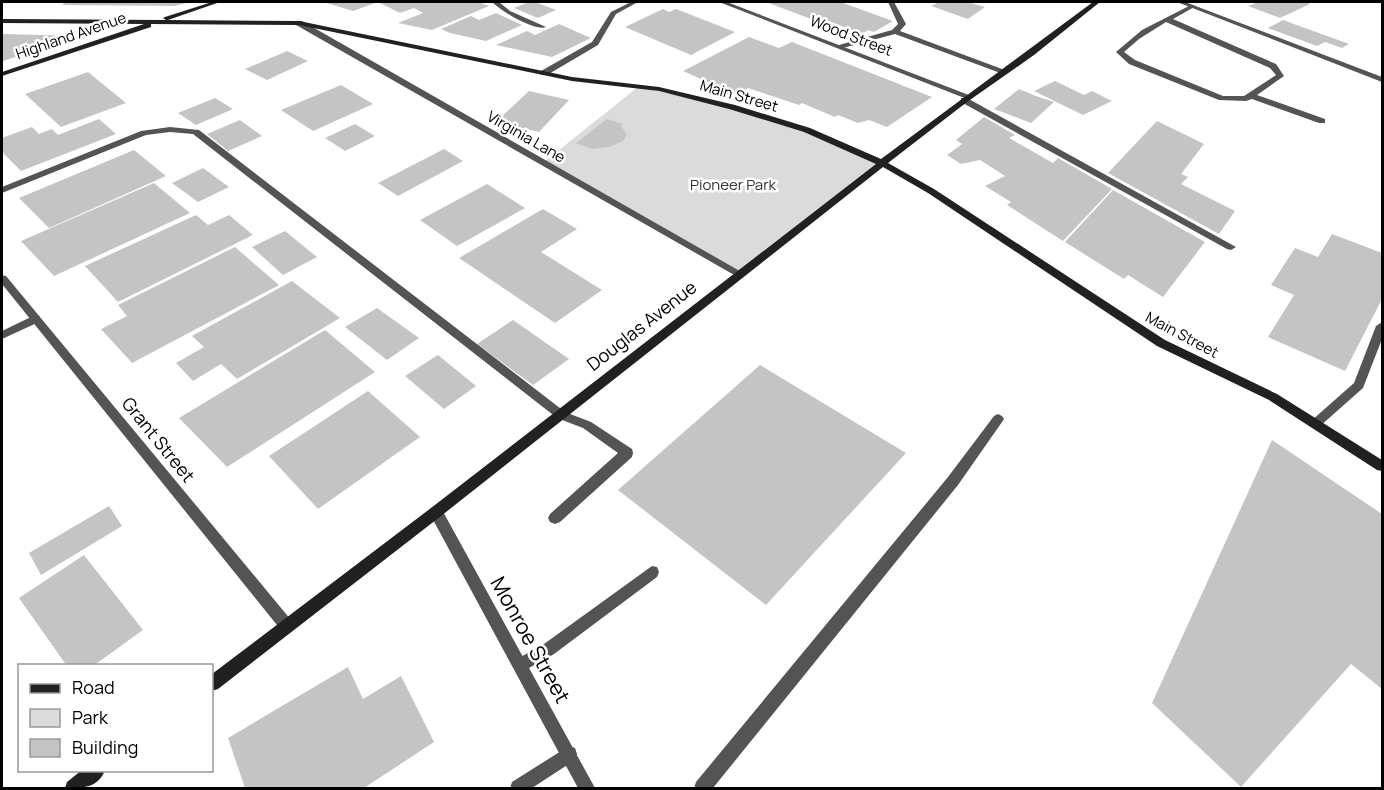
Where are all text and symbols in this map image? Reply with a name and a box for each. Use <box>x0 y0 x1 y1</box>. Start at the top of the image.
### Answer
street label: Highland Avenue <box>13 7 129 64</box>
street label: Wood Street <box>807 10 895 61</box>
street label: Main Street <box>698 74 781 117</box>
street label: Virginia Lane <box>483 106 569 168</box>
park label: Pioneer Park <box>690 174 777 195</box>
street label: Douglas Avenue <box>582 275 701 376</box>
street label: Main Street <box>1142 306 1223 363</box>
street label: Grant Street <box>117 392 201 487</box>
street label: Monroe Street <box>485 571 577 708</box>
legend <box>18 664 213 772</box>
text: Road <box>72 675 115 699</box>
text: Park <box>72 705 109 729</box>
text: Building <box>72 735 138 759</box>

